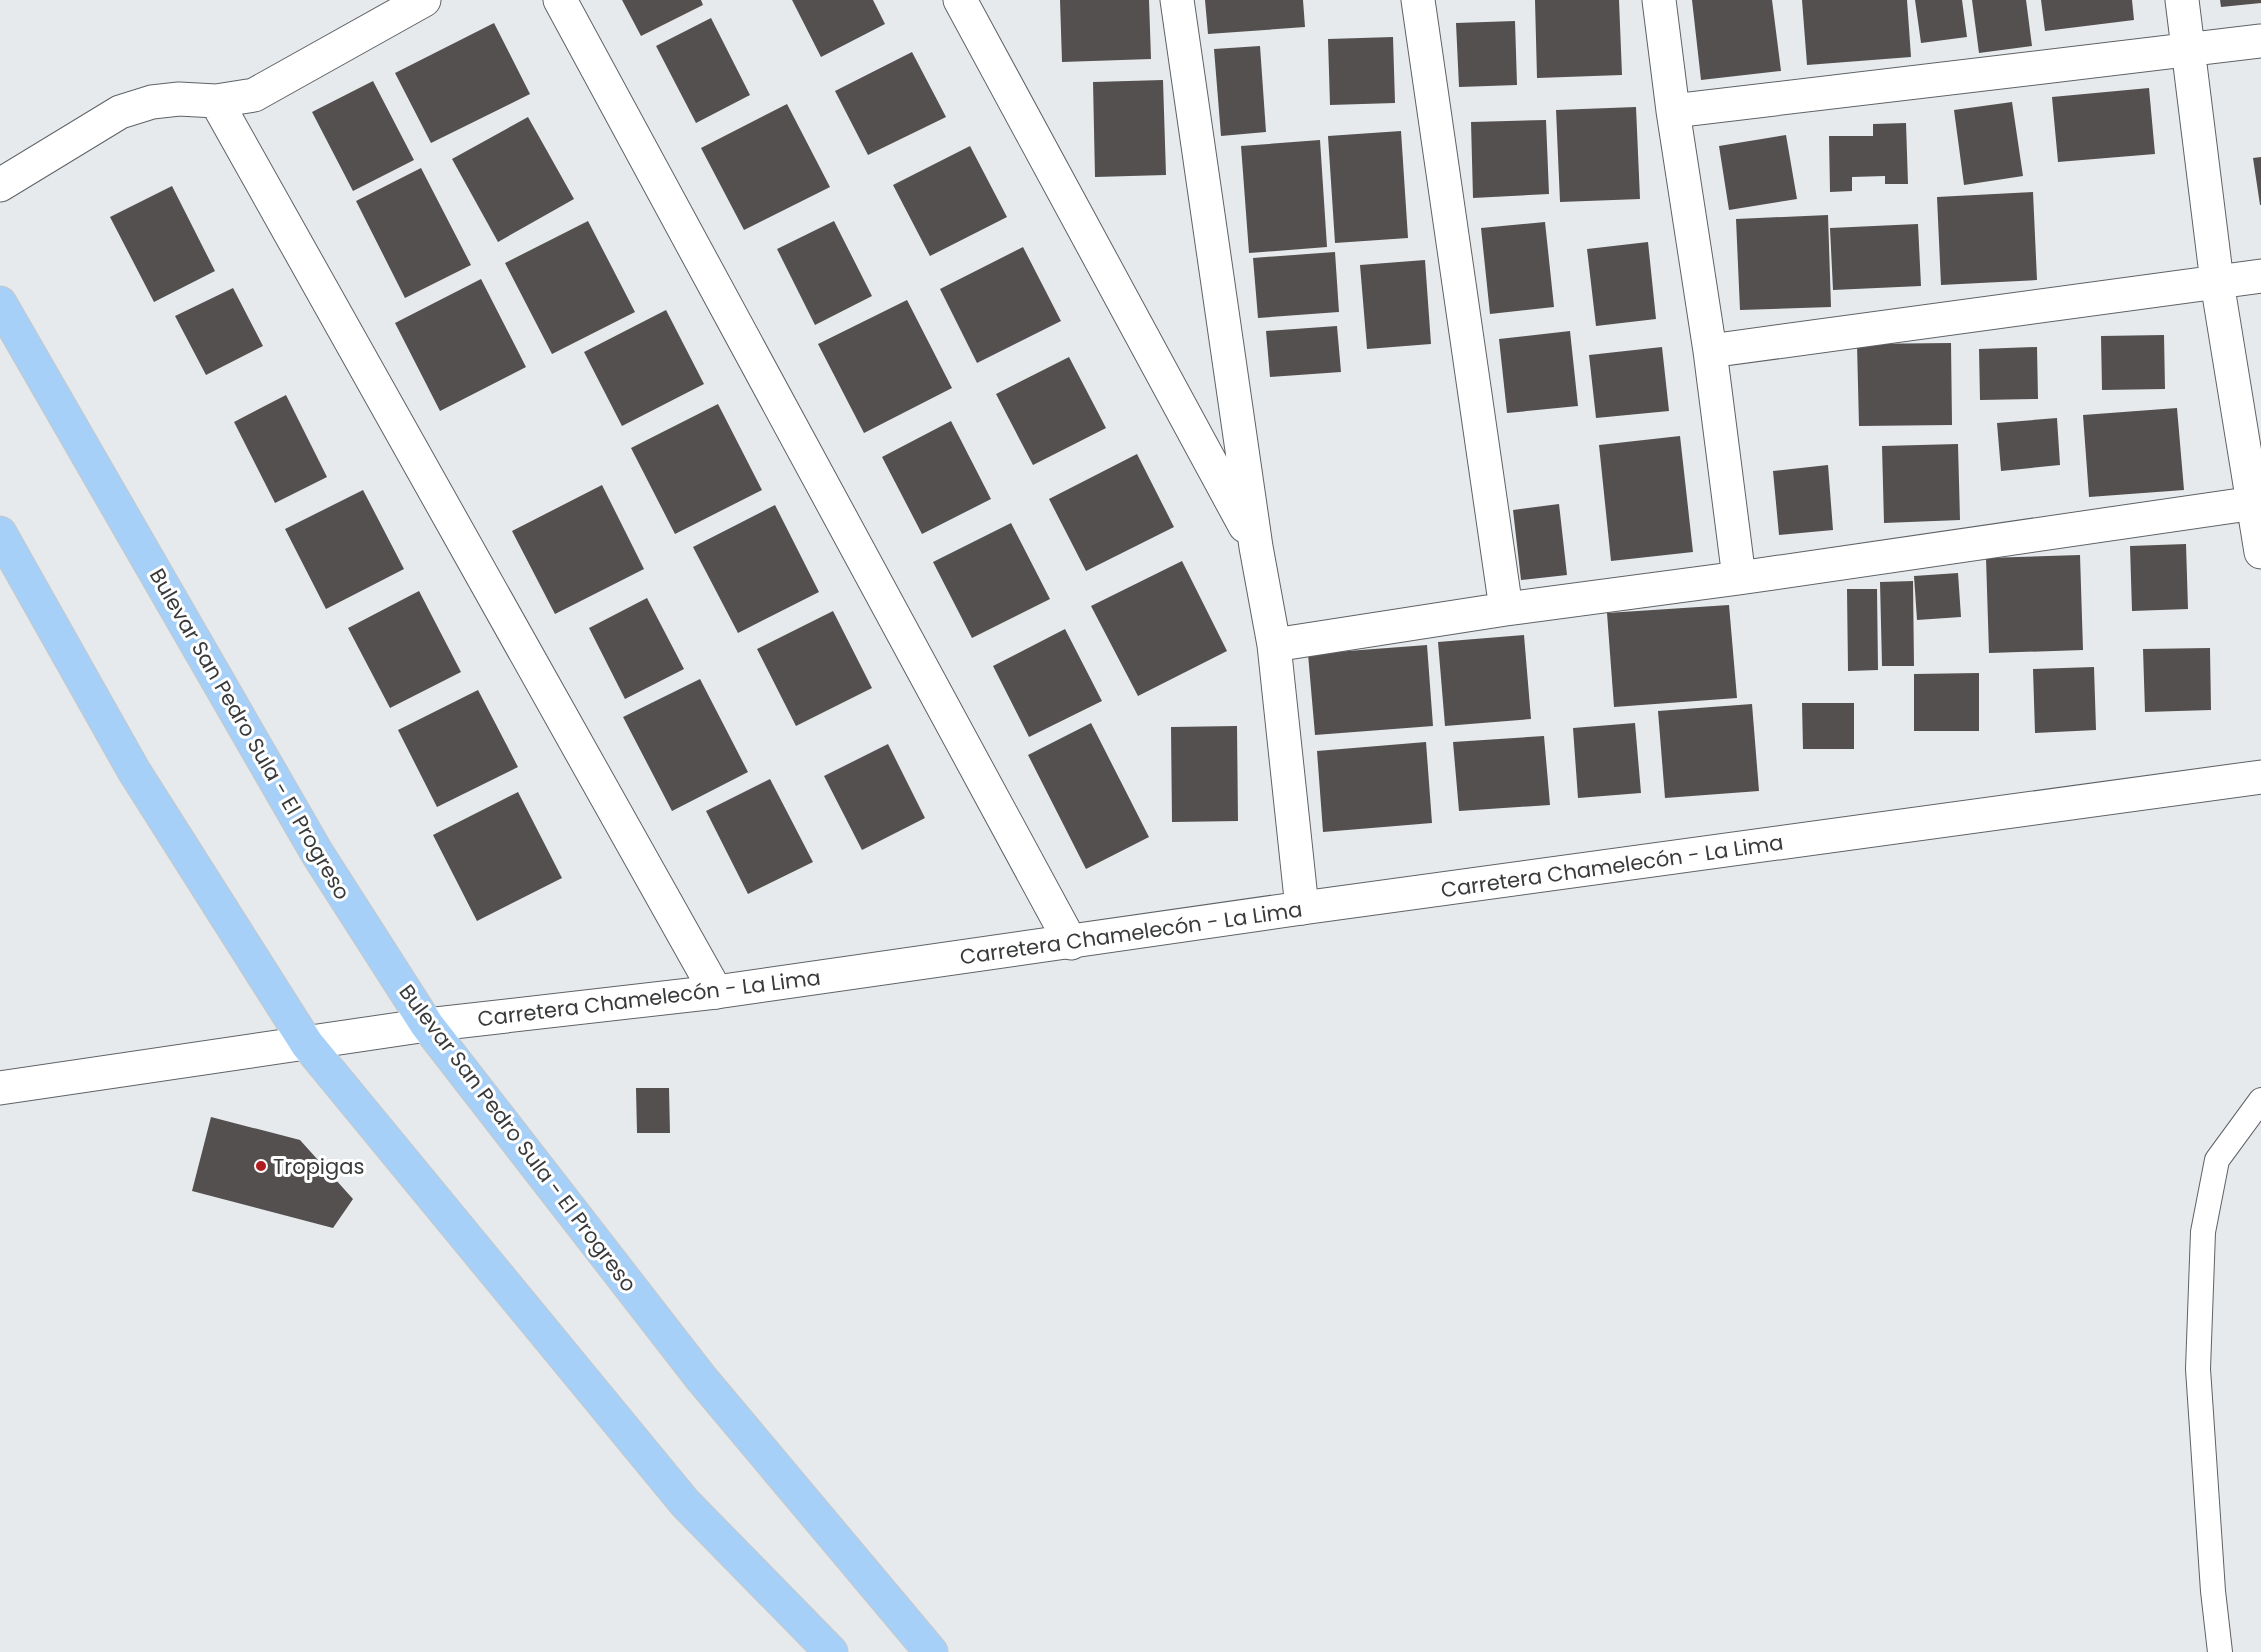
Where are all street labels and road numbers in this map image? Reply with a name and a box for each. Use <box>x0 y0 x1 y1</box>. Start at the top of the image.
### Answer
street label: Bulevar San Pedro Sula - El Progreso <box>143 563 357 905</box>
street label: Carretera Chamelecón - La Lima <box>1439 828 1785 904</box>
street label: Carretera Chamelecón - La Lima <box>958 895 1304 971</box>
street label: Carretera Chamelecón - La Lima <box>476 963 822 1033</box>
street label: Bulevar San Pedro Sula - El Progreso <box>393 978 643 1298</box>

